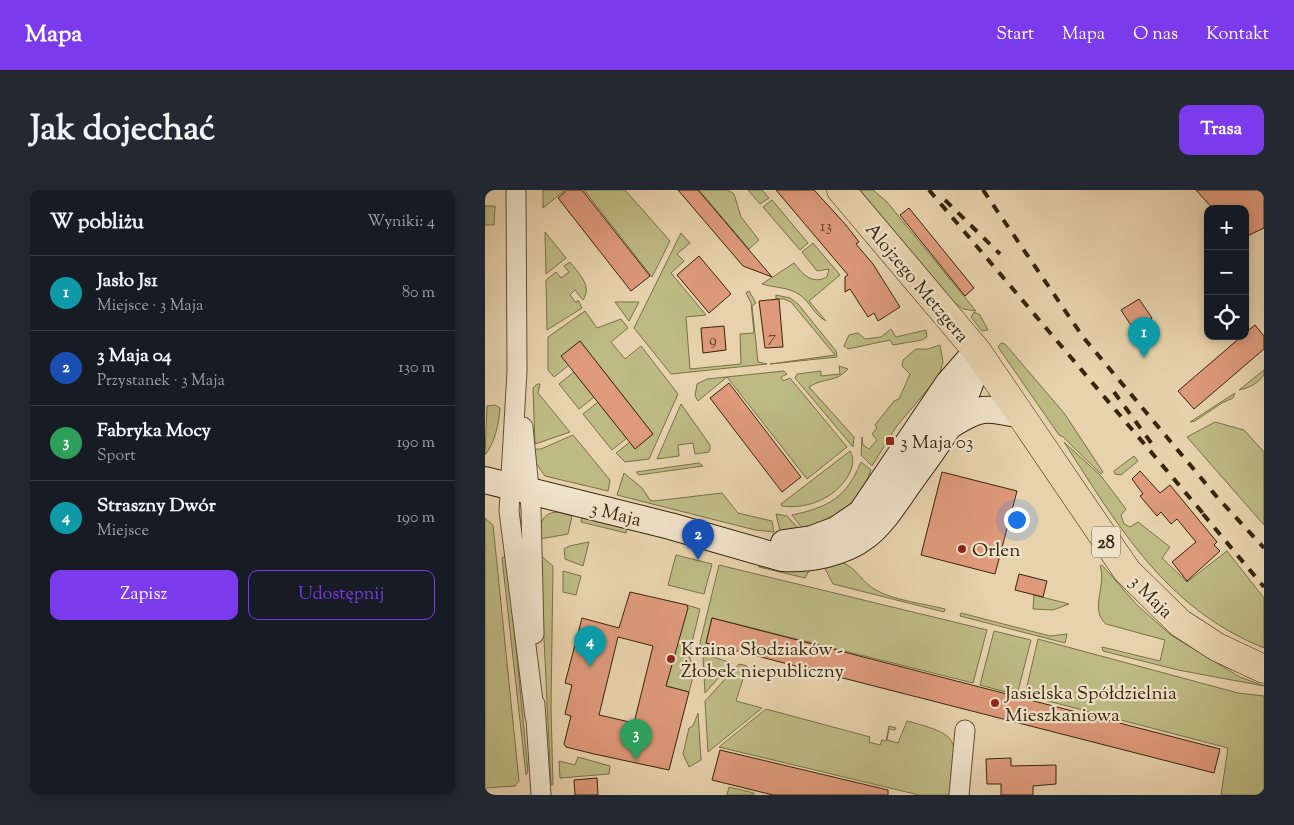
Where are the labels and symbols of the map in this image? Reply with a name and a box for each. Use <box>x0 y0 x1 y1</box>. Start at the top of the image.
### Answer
house number: 13 <box>820 216 832 239</box>
street label: Alojzego Metzgera <box>858 218 975 350</box>
pin: 1 <box>1128 317 1160 358</box>
house number: 7 <box>768 327 776 350</box>
house number: 9 <box>709 330 717 353</box>
place label: 3 Maja 03 <box>900 430 974 457</box>
marker: 3 Maja 03 <box>884 435 896 447</box>
street label: 3 Maja <box>587 496 644 535</box>
your location <box>1004 507 1030 533</box>
pin: 2 <box>682 519 714 560</box>
road number: 28 <box>1092 527 1120 558</box>
place label: Orlen <box>972 538 1020 565</box>
marker: Orlen <box>956 543 968 555</box>
street label: 3 Maja <box>1122 570 1178 626</box>
pin: 4 <box>574 626 606 667</box>
place label: Kraina Słodziaków - Żłobek niepubliczny <box>681 637 844 686</box>
marker: Kraina Słodziaków - Żłobek niepubliczny <box>665 653 677 665</box>
place label: Jasielska Spółdzielnia Mieszkaniowa <box>1004 681 1177 730</box>
marker: Jasielska Spółdzielnia Mieszkaniowa <box>989 697 1001 709</box>
pin: 3 <box>620 719 652 760</box>

